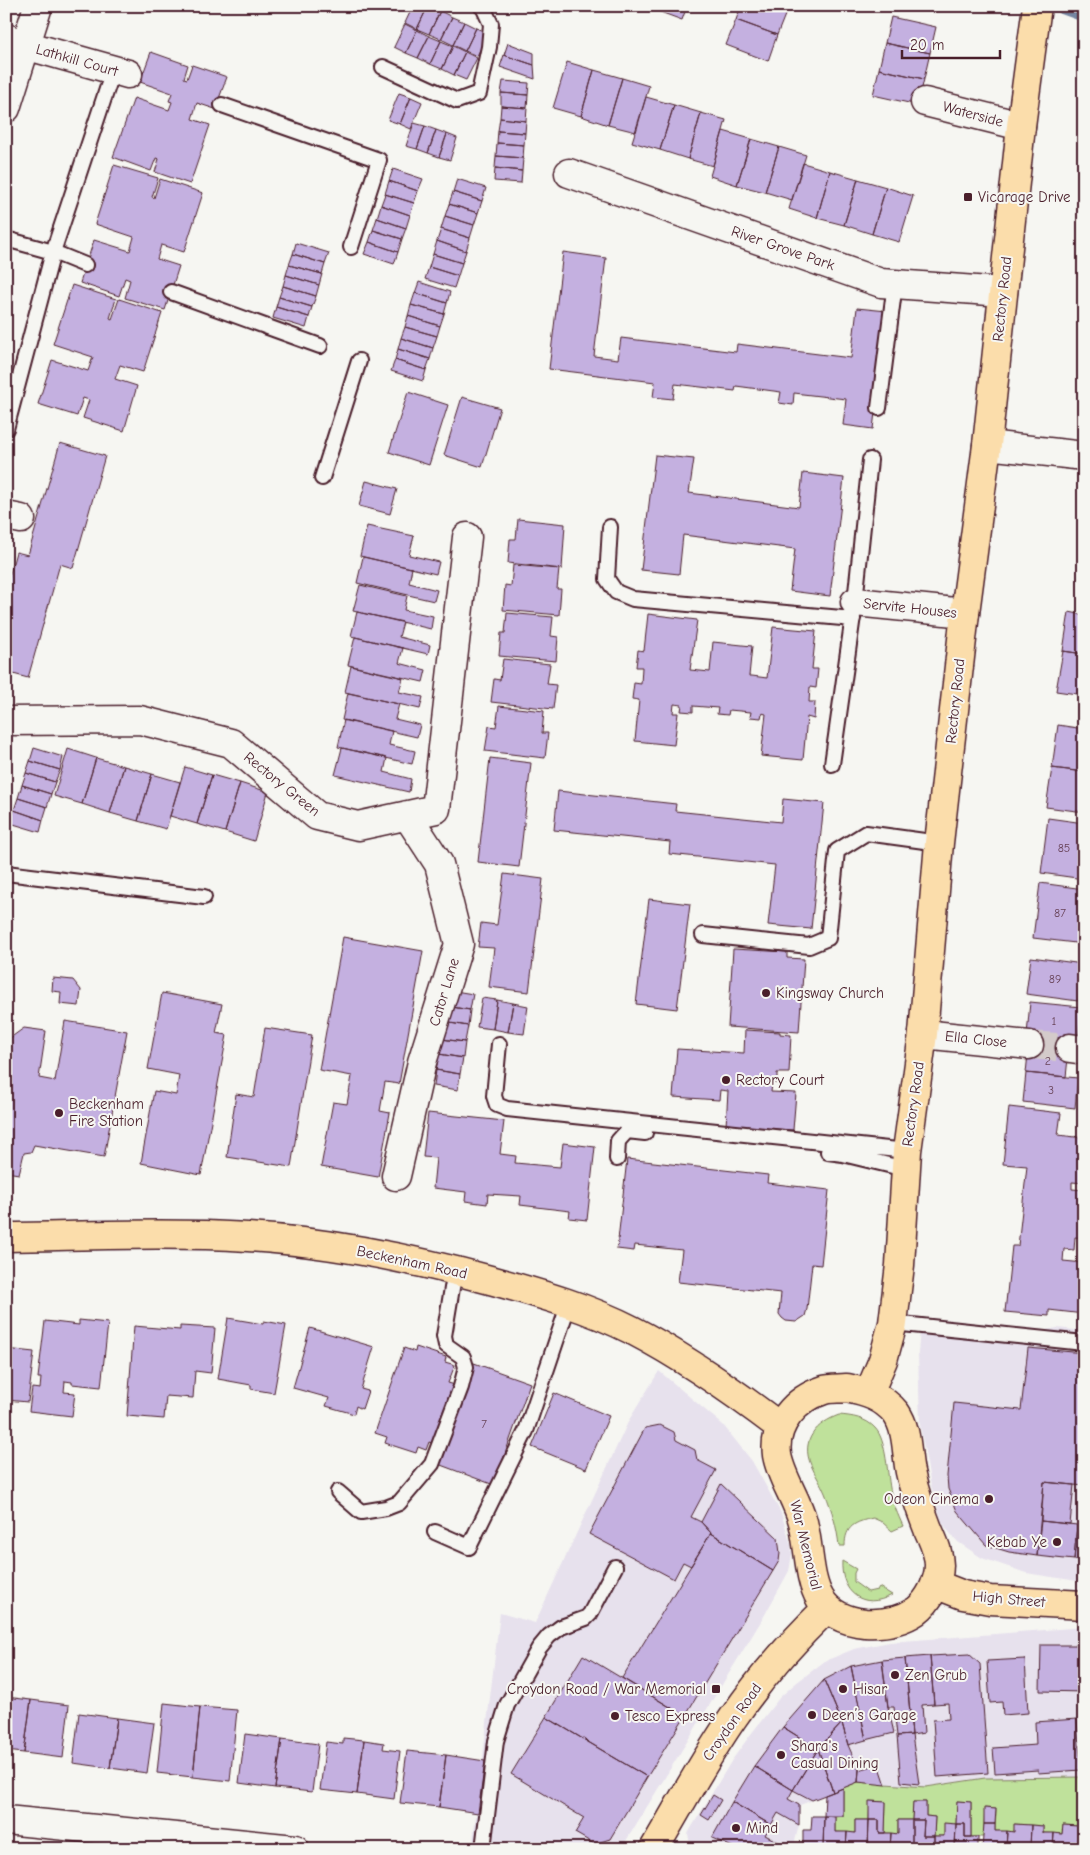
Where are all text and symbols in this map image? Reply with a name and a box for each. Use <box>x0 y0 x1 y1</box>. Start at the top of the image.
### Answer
scale bar <box>902 28 1000 60</box>
text: 20 m <box>910 36 944 54</box>
street label: Lathkill Court <box>34 40 121 81</box>
street label: Waterside <box>941 97 1006 131</box>
place label: Vicarage Drive <box>978 188 1071 206</box>
marker: Vicarage Drive <box>962 191 974 203</box>
street label: River Grove Park <box>729 222 838 274</box>
street label: Rectory Road <box>989 256 1015 342</box>
street label: Servite Houses <box>862 594 958 622</box>
street label: Rectory Road <box>942 658 968 744</box>
street label: Rectory Green <box>240 748 324 820</box>
house number: 85 <box>1058 841 1070 855</box>
house number: 87 <box>1054 906 1066 920</box>
street label: Cator Lane <box>425 955 463 1028</box>
house number: 89 <box>1049 972 1061 986</box>
place label: Kingsway Church <box>776 984 884 1002</box>
marker: Kingsway Church <box>760 987 772 999</box>
house number: 1 <box>1052 1014 1057 1028</box>
street label: Ella Close <box>944 1027 1008 1051</box>
house number: 2 <box>1045 1054 1051 1068</box>
street label: Rectory Road <box>898 1060 928 1148</box>
place label: Rectory Court <box>736 1071 825 1089</box>
marker: Rectory Court <box>720 1074 732 1086</box>
house number: 3 <box>1048 1083 1054 1097</box>
place label: Beckenham Fire Station <box>69 1095 144 1130</box>
marker: Beckenham Fire Station <box>53 1107 65 1119</box>
street label: Beckenham Road <box>355 1242 469 1282</box>
house number: 7 <box>481 1417 487 1431</box>
place label: Odeon Cinema <box>884 1490 979 1508</box>
marker: Odeon Cinema <box>983 1493 995 1505</box>
street label: War Memorial <box>786 1498 826 1592</box>
place label: Kebab Ye <box>987 1533 1047 1551</box>
marker: Kebab Ye <box>1051 1536 1063 1548</box>
street label: High Street <box>972 1587 1047 1611</box>
place label: Zen Grub <box>905 1666 967 1684</box>
marker: Zen Grub <box>889 1669 901 1681</box>
place label: Croydon Road / War Memorial <box>507 1680 706 1698</box>
street label: Croydon Road <box>699 1680 765 1764</box>
place label: Hisar <box>853 1680 887 1698</box>
marker: Croydon Road / War Memorial <box>710 1683 722 1695</box>
marker: Hisar <box>837 1683 849 1695</box>
place label: Deen’s Garage <box>822 1706 917 1724</box>
place label: Tesco Express <box>625 1707 715 1725</box>
marker: Deen’s Garage <box>806 1709 818 1721</box>
marker: Tesco Express <box>609 1710 621 1722</box>
place label: Shara's Casual Dining <box>791 1737 879 1772</box>
marker: Shara's Casual Dining <box>775 1749 787 1761</box>
place label: Mind <box>746 1819 778 1837</box>
marker: Mind <box>730 1822 742 1834</box>

